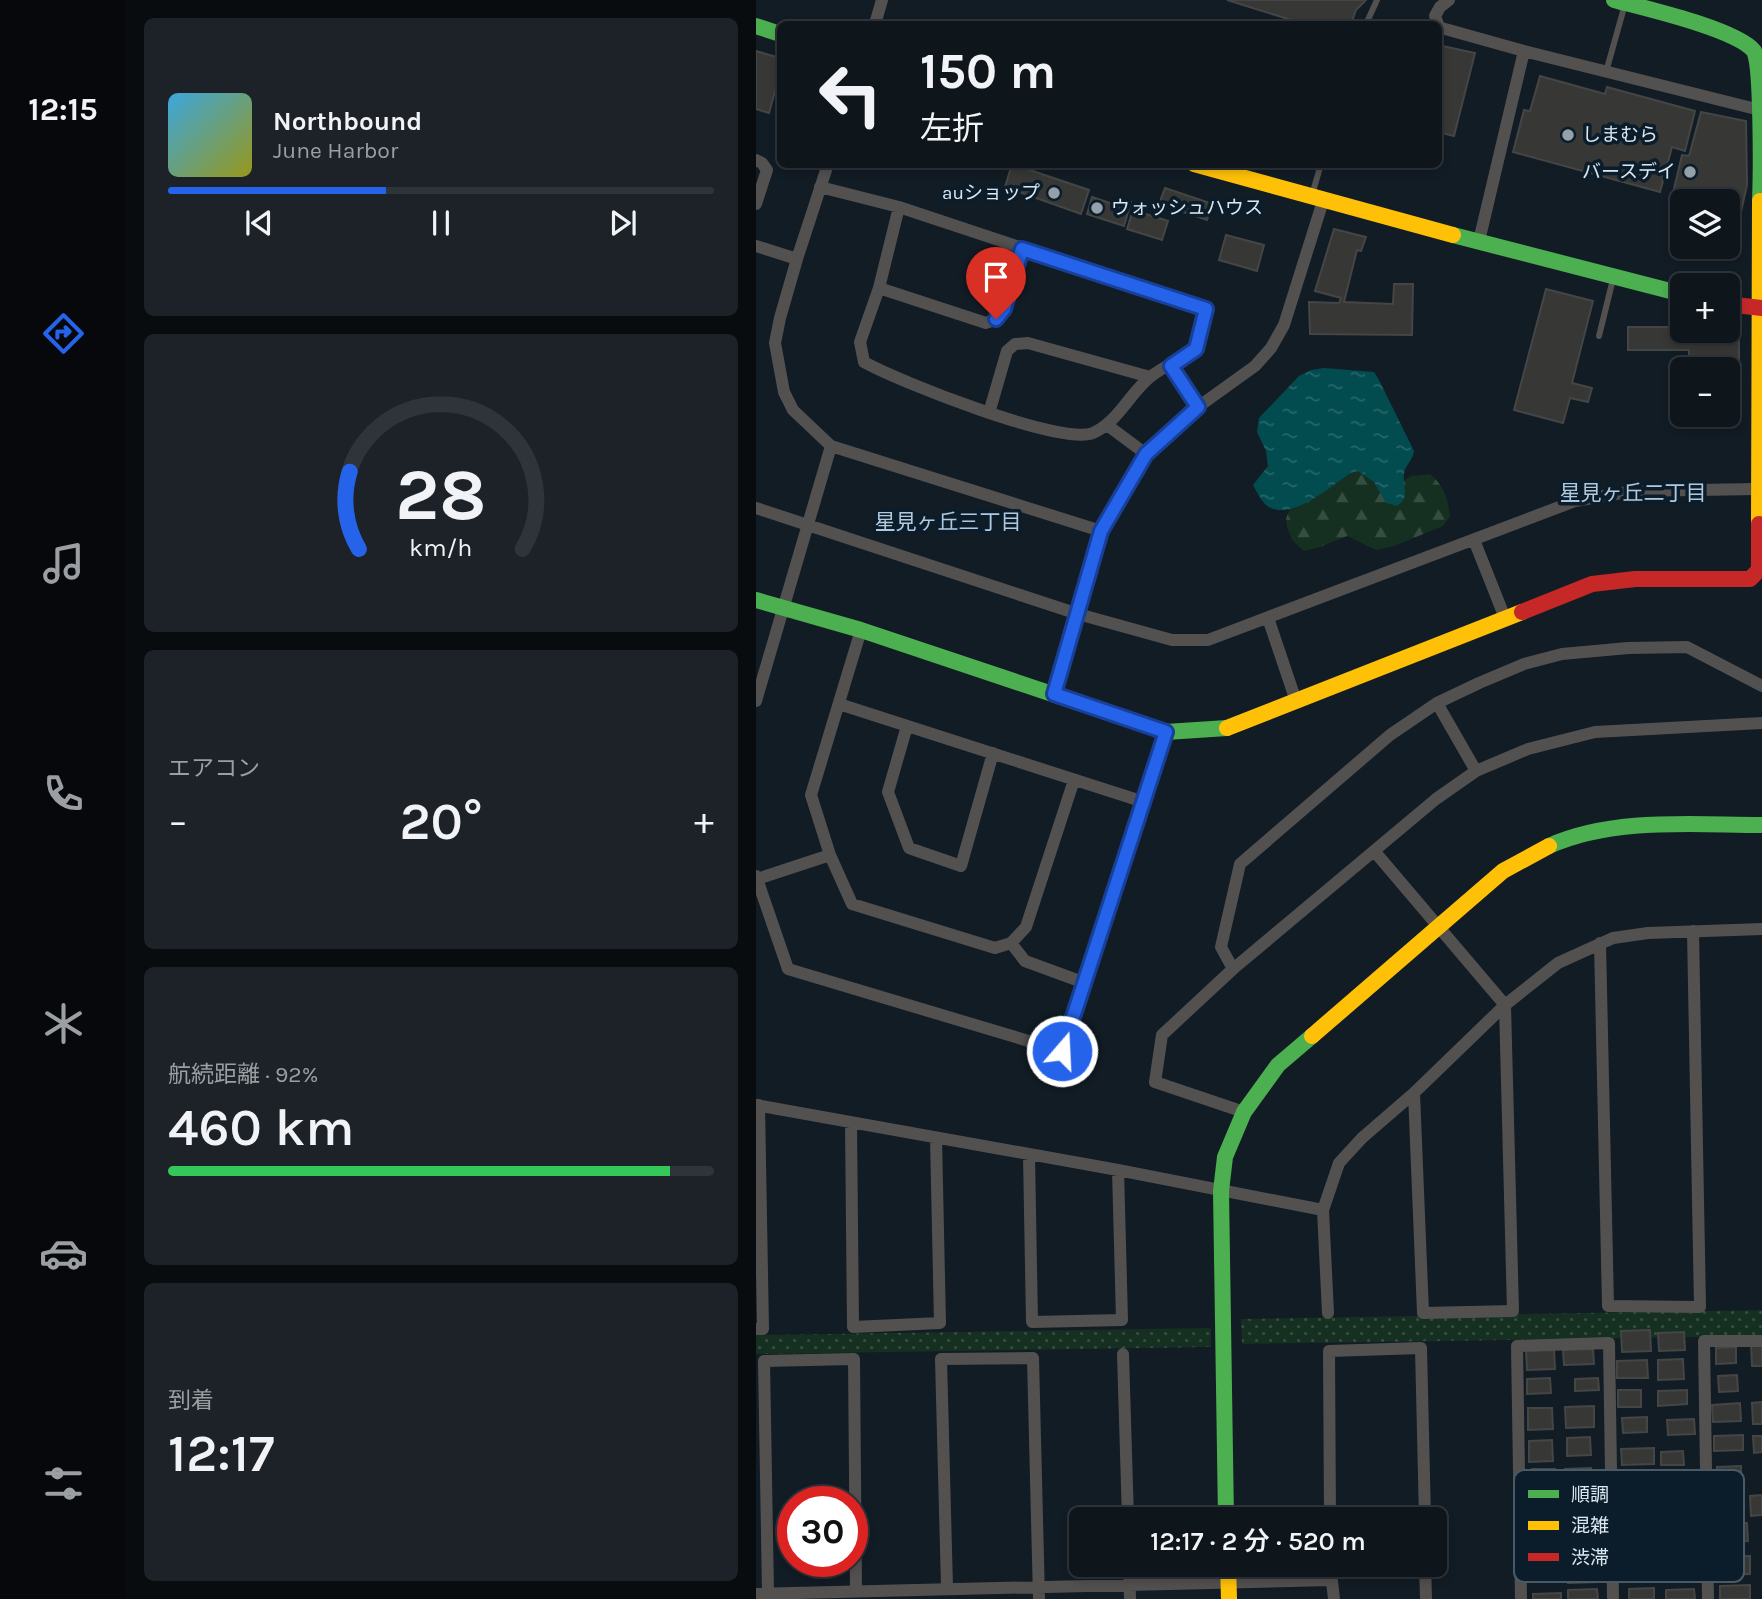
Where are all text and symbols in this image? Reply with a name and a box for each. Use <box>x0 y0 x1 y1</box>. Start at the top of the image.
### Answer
text: 150 m <box>920 43 1056 100</box>
icon: left <box>805 49 896 140</box>
text: 12:15 <box>28 91 98 128</box>
text: Northbound <box>273 106 422 137</box>
text: 左折 <box>920 110 984 147</box>
place label: しまむら <box>1582 124 1658 146</box>
marker: しまむら <box>1560 127 1576 143</box>
text: June Harbor <box>273 137 398 164</box>
place label: バースデイ <box>1582 161 1676 183</box>
marker: バースデイ <box>1682 164 1698 180</box>
place label: auショップ <box>942 182 1040 204</box>
marker: auショップ <box>1046 185 1062 201</box>
map controls <box>1670 189 1740 427</box>
button: layers <box>1670 189 1740 259</box>
place label: ウォッシュハウス <box>1111 197 1263 219</box>
marker: ウォッシュハウス <box>1089 200 1105 216</box>
icon: previous <box>240 204 278 242</box>
icon: pause <box>422 204 460 242</box>
icon: next <box>604 204 642 242</box>
pin <box>966 247 1026 319</box>
icon: arrive <box>977 258 1015 296</box>
button: + <box>1670 273 1740 343</box>
icon: directions <box>39 309 88 358</box>
button: − <box>1670 357 1740 427</box>
text: 28 <box>395 453 487 538</box>
district label: 星見ヶ丘二丁目 <box>1560 481 1707 505</box>
district label: 星見ヶ丘三丁目 <box>875 510 1022 534</box>
text: km/h <box>409 533 473 562</box>
icon: music <box>39 539 88 588</box>
text: エアコン <box>168 755 260 782</box>
icon: phone <box>39 769 88 818</box>
text: 20° <box>400 791 482 852</box>
text: − <box>168 799 188 844</box>
text: + <box>694 799 714 844</box>
icon: climate <box>39 999 88 1048</box>
position arrow <box>1025 1014 1099 1088</box>
text: 航続距離 · 92% <box>168 1061 318 1088</box>
text: 460 km <box>168 1097 354 1158</box>
icon: car <box>39 1229 88 1278</box>
text: 到着 <box>168 1387 214 1414</box>
text: 12:17 <box>168 1423 274 1484</box>
icon: filters <box>39 1459 88 1508</box>
legend <box>1514 1470 1744 1582</box>
text: 順調 <box>1571 1484 1609 1506</box>
speed limit sign: 30 <box>777 1486 868 1577</box>
text: 混雑 <box>1571 1515 1609 1537</box>
text: 12:17 · 2 分 · 520 m <box>1150 1526 1366 1557</box>
text: 渋滞 <box>1571 1547 1609 1569</box>

